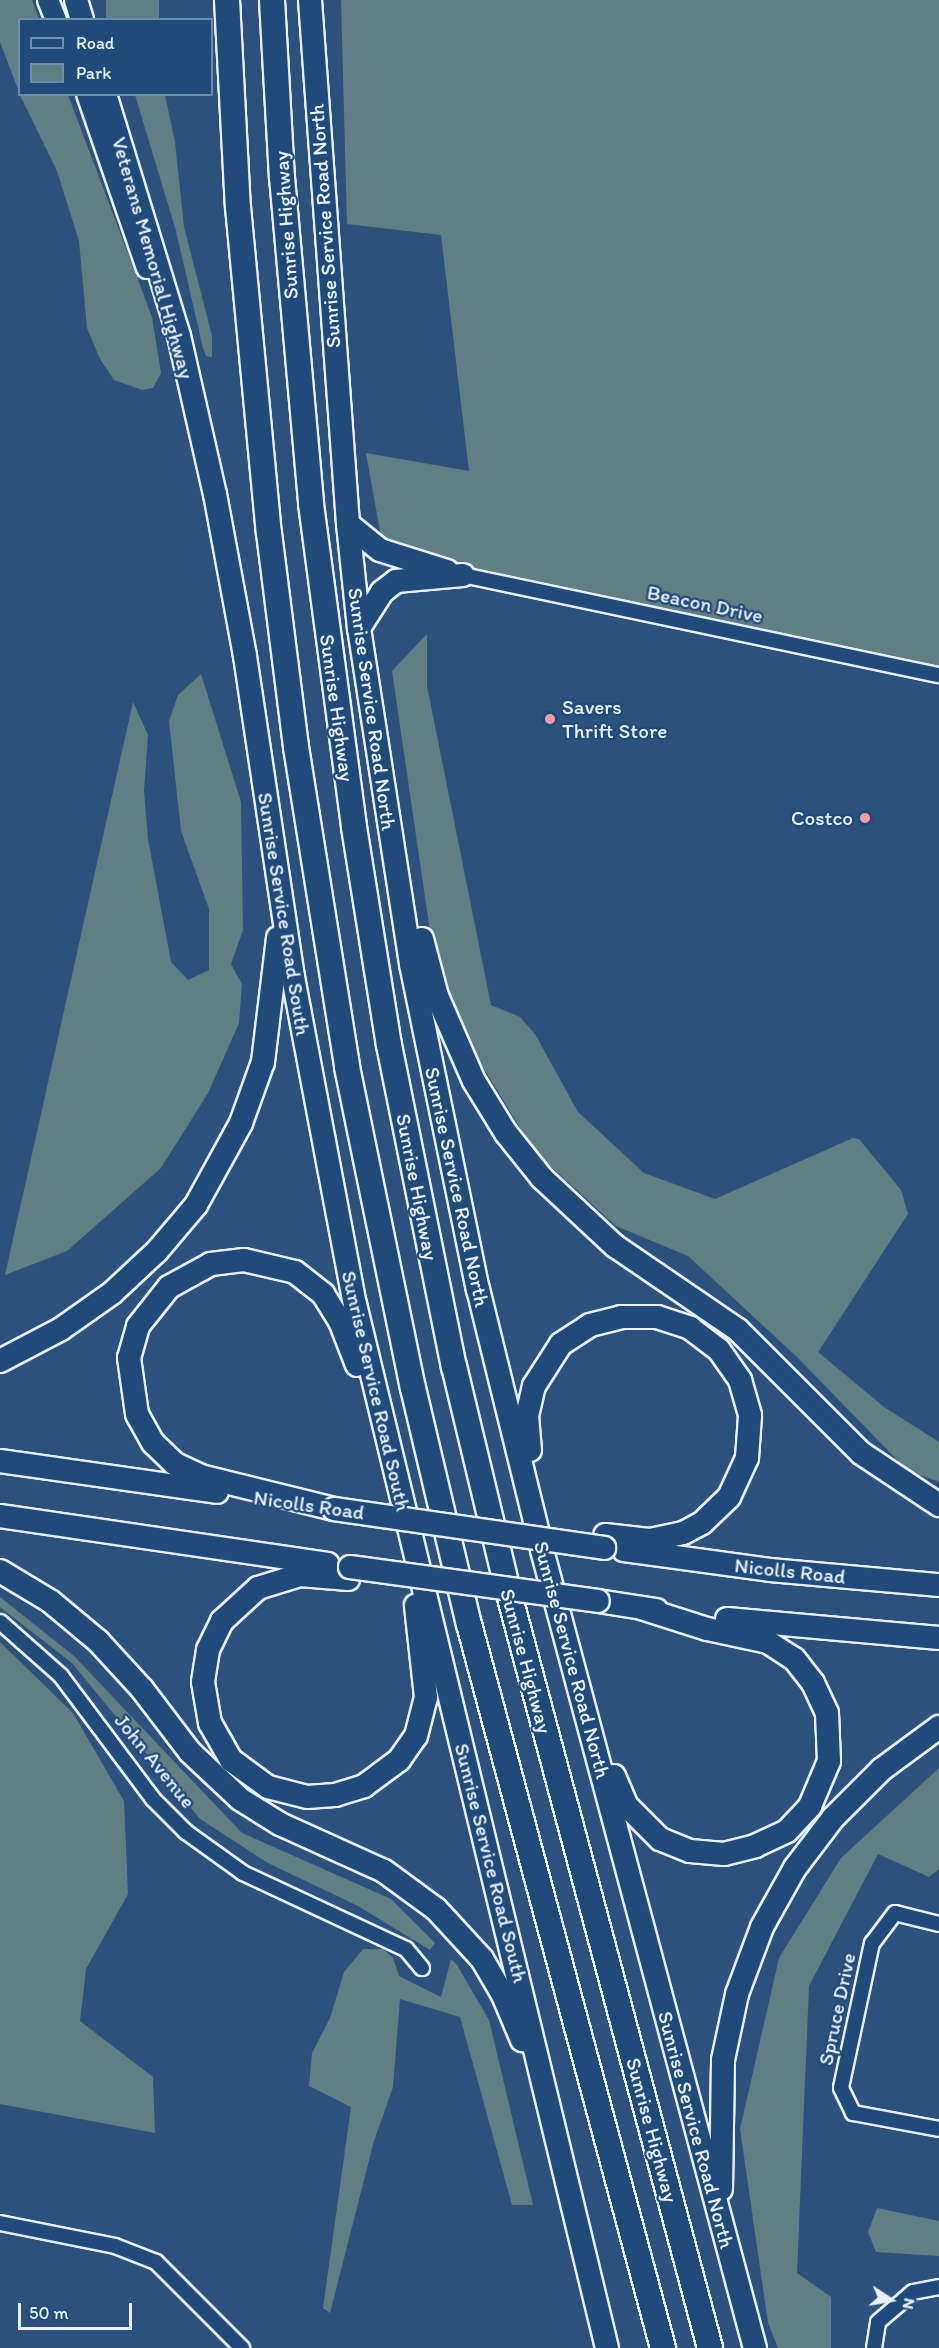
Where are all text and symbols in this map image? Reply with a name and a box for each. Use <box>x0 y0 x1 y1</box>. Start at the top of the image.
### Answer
legend <box>18 18 213 96</box>
text: Road <box>76 32 115 54</box>
text: Park <box>76 62 111 84</box>
street label: Sunrise Service Road North <box>304 103 346 349</box>
street label: Veterans Memorial Highway <box>106 134 200 382</box>
street label: Sunrise Highway <box>268 150 304 300</box>
street label: Beacon Drive <box>645 579 765 629</box>
street label: Sunrise Service Road North <box>342 586 402 832</box>
street label: Sunrise Highway <box>314 633 360 783</box>
place label: Savers Thrift Store <box>562 694 667 744</box>
marker: Savers Thrift Store <box>543 712 557 726</box>
street label: Sunrise Service Road South <box>252 791 316 1037</box>
place label: Costco <box>791 805 853 831</box>
marker: Costco <box>858 811 872 825</box>
street label: Sunrise Service Road North <box>419 1065 495 1309</box>
street label: Sunrise Highway <box>390 1112 444 1262</box>
street label: Sunrise Service Road South <box>336 1269 416 1513</box>
street label: Nicolls Road <box>252 1485 366 1525</box>
street label: Sunrise Service Road North <box>528 1538 616 1782</box>
street label: Nicolls Road <box>733 1553 847 1589</box>
street label: Sunrise Highway <box>495 1586 557 1736</box>
street label: John Avenue <box>109 1709 201 1813</box>
street label: Sunrise Service Road South <box>449 1741 533 1985</box>
street label: Spruce Drive <box>813 1950 861 2068</box>
street label: Sunrise Service Road North <box>652 2008 740 2252</box>
street label: Sunrise Highway <box>621 2055 683 2205</box>
north arrow <box>861 2270 921 2330</box>
scale bar <box>21 2291 135 2329</box>
text: N <box>899 2297 920 2311</box>
text: 50 m <box>29 2302 69 2324</box>

